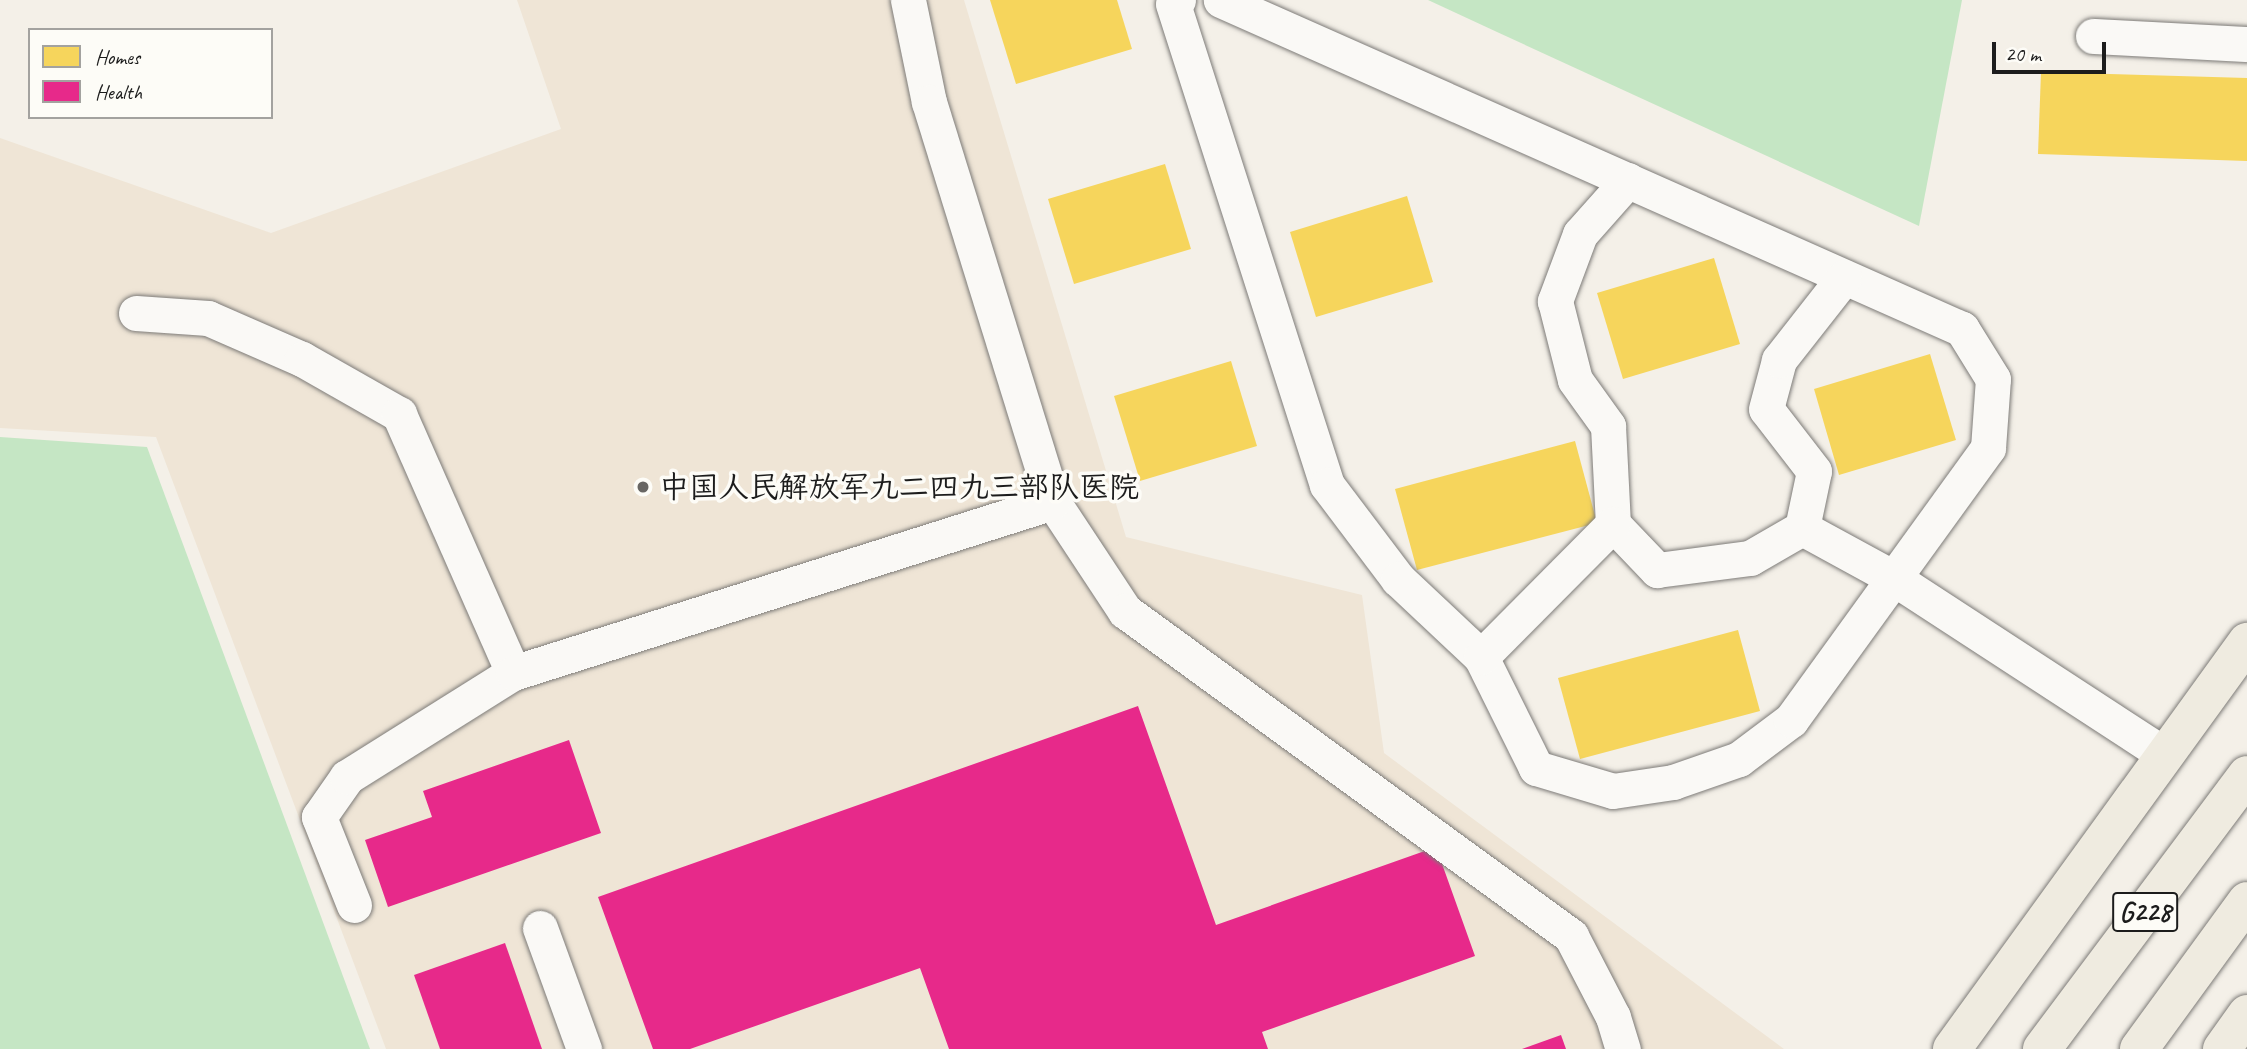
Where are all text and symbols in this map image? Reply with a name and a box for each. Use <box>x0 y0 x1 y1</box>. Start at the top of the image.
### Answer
legend <box>28 28 273 119</box>
scale bar <box>1995 28 2109 72</box>
text: 20 m <box>2005 41 2041 67</box>
text: Homes <box>95 44 140 70</box>
text: Health <box>95 79 142 105</box>
place label: 中国人民解放军九二四九三部队医院 <box>659 469 1139 505</box>
marker: 中国人民解放军九二四九三部队医院 <box>633 477 653 497</box>
road number: G228 <box>2112 888 2178 936</box>

